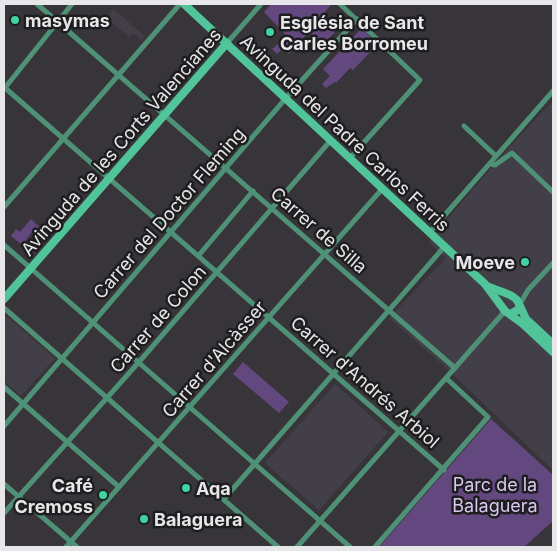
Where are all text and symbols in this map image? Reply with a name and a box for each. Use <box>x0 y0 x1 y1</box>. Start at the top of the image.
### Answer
place label: masymas <box>25 10 110 31</box>
place label: Església de Sant Carles Borromeu <box>280 12 428 54</box>
marker: masymas <box>9 14 21 26</box>
street label: Avinguda de les Corts Valencianes <box>17 24 225 260</box>
marker: Església de Sant Carles Borromeu <box>264 26 276 38</box>
street label: Avinguda del Padre Carlos Ferris <box>236 30 454 236</box>
street label: Carrer del Doctor Fleming <box>89 123 249 303</box>
street label: Carrer de Silla <box>267 183 371 277</box>
place label: Moeve <box>456 252 515 273</box>
marker: Moeve <box>519 256 531 268</box>
street label: Carrer de Colon <box>106 261 210 377</box>
street label: Carrer d'Alcàsser <box>158 296 271 422</box>
street label: Carrer d'Andrés Arbiol <box>287 312 443 452</box>
park label: Parc de la Balaguera <box>452 474 538 516</box>
place label: Café Cremoss <box>14 475 93 517</box>
place label: Aqa <box>196 478 231 499</box>
marker: Aqa <box>180 482 192 494</box>
marker: Café Cremoss <box>97 489 109 501</box>
place label: Balaguera <box>154 509 243 530</box>
marker: Balaguera <box>138 513 150 525</box>

